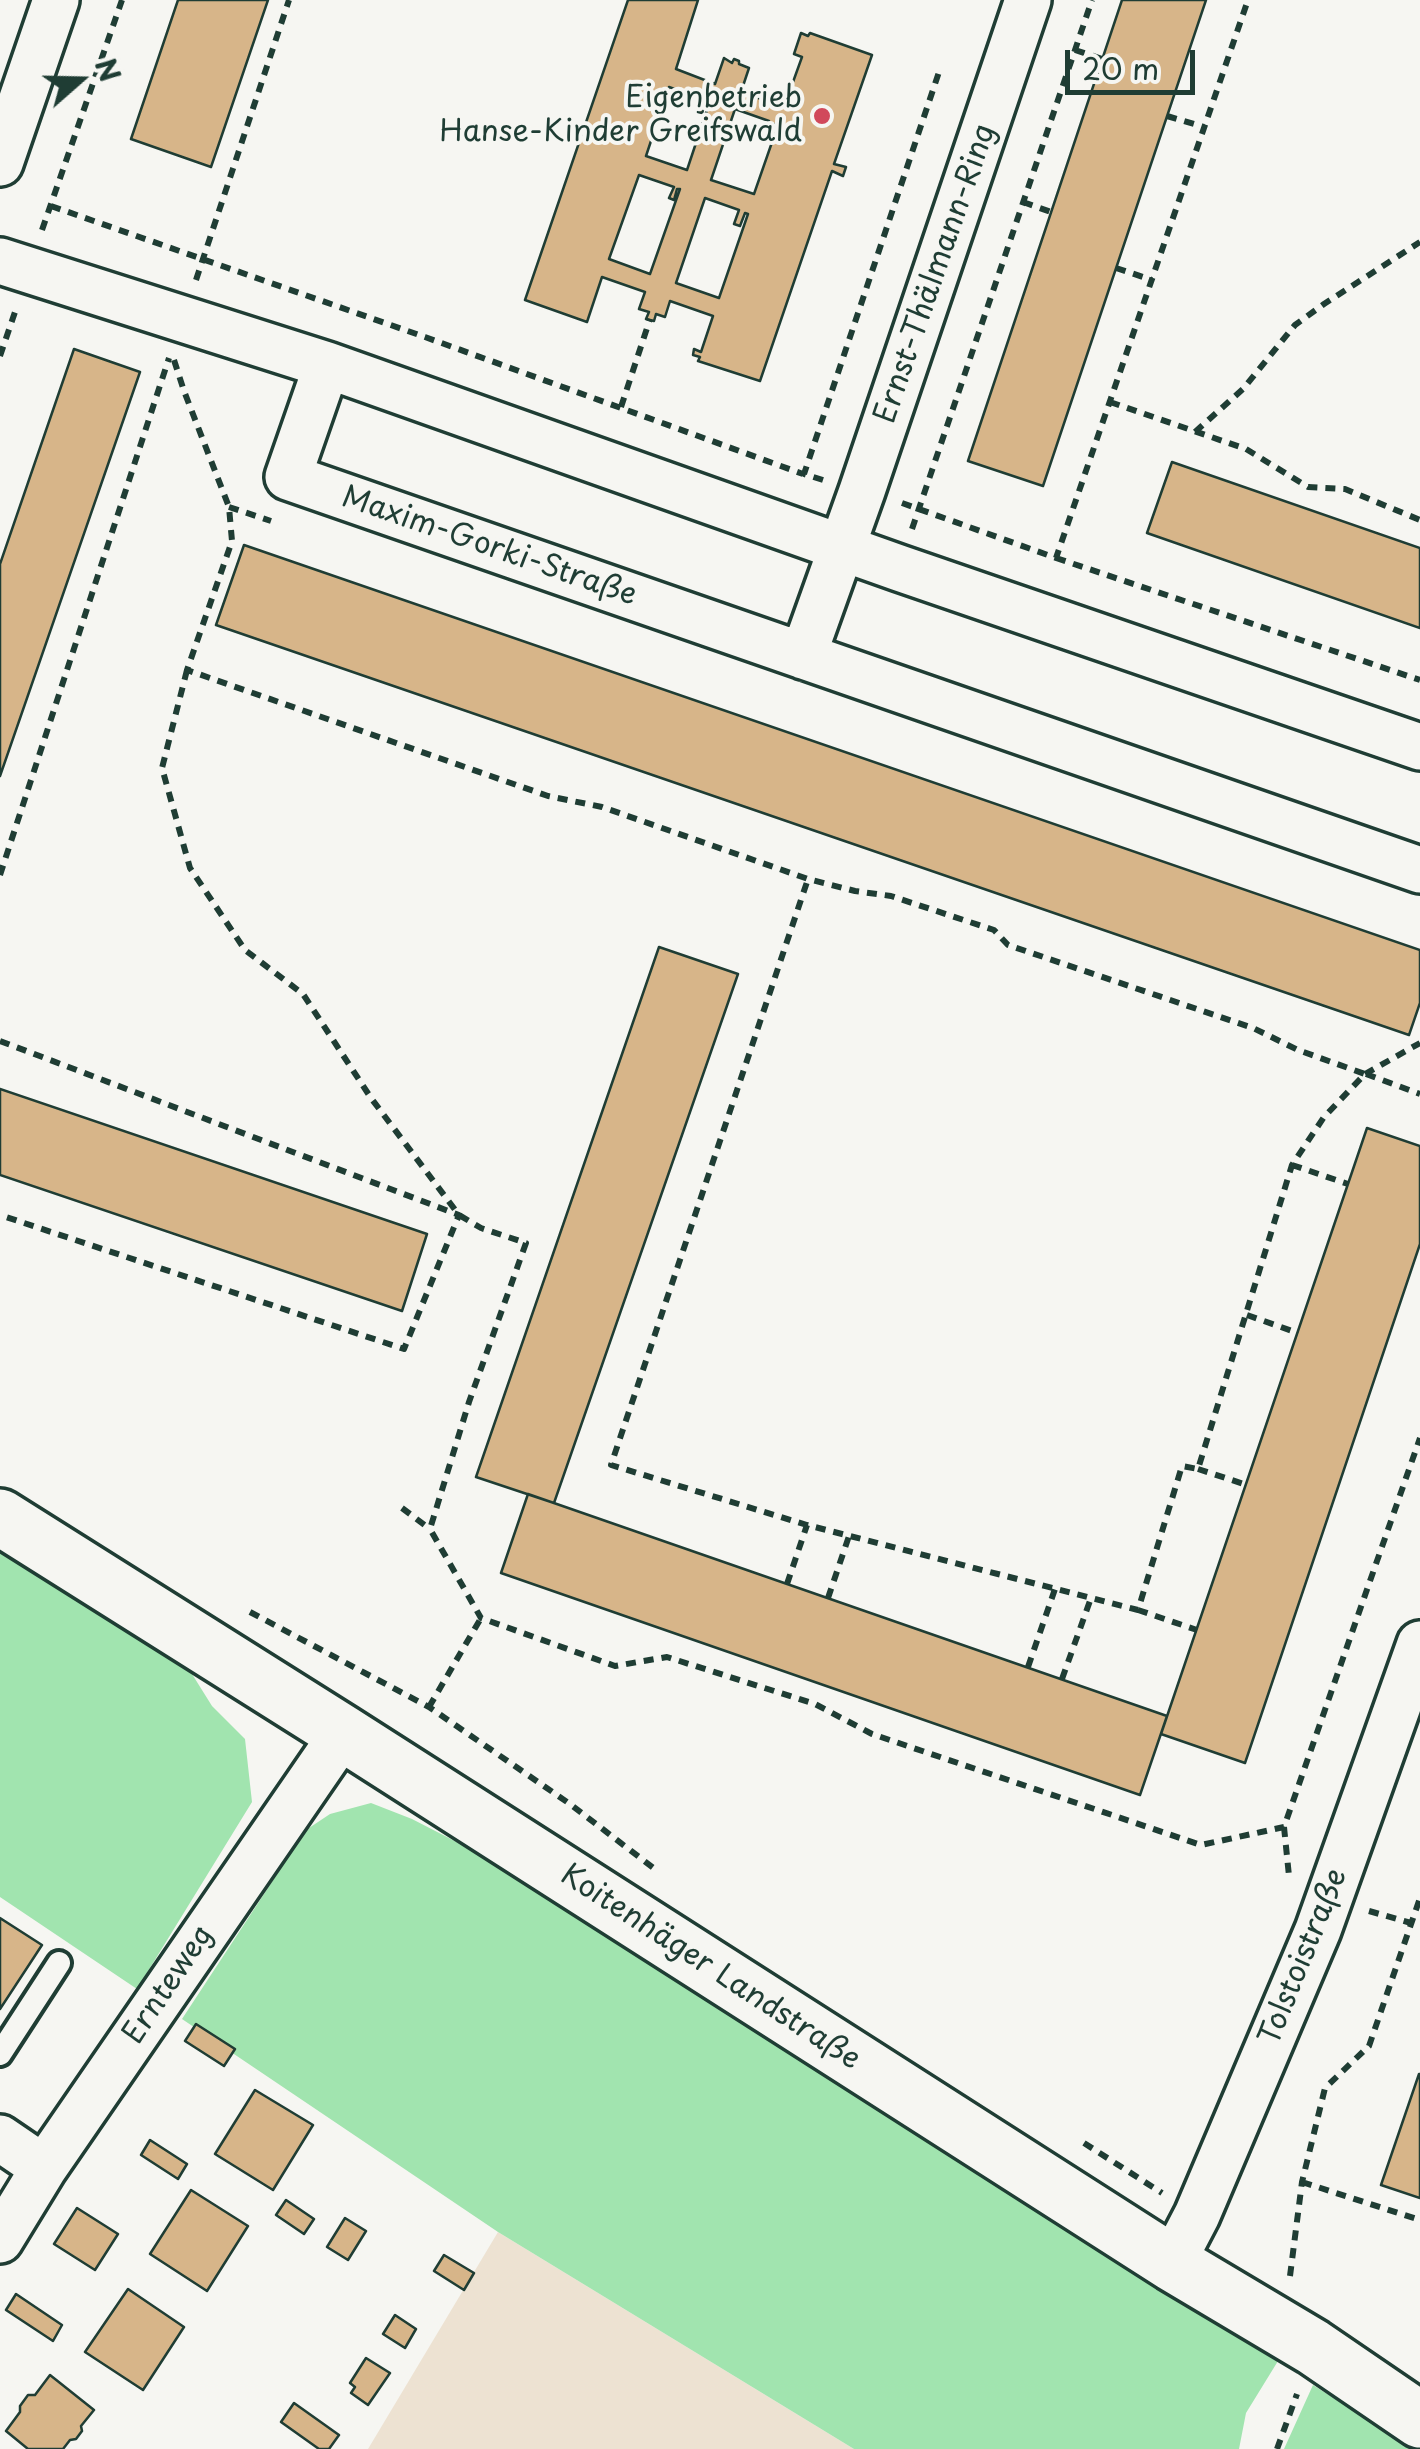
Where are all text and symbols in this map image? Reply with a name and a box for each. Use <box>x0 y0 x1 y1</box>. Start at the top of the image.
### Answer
north arrow <box>30 30 130 130</box>
scale bar <box>1070 30 1200 92</box>
text: 20 m <box>1082 45 1159 90</box>
text: N <box>85 52 133 87</box>
place label: Eigenbetrieb Hanse-Kinder Greifswald <box>439 81 802 152</box>
marker: Eigenbetrieb Hanse-Kinder Greifswald <box>811 105 833 127</box>
street label: Ernst-Thälmann-Ring <box>868 120 1004 428</box>
street label: Maxim-Gorki-Straße <box>337 480 641 614</box>
street label: Koitenhäger Landstraße <box>553 1858 867 2078</box>
street label: Tolstoistraße <box>1252 1864 1356 2050</box>
street label: Ernteweg <box>116 1919 222 2051</box>

